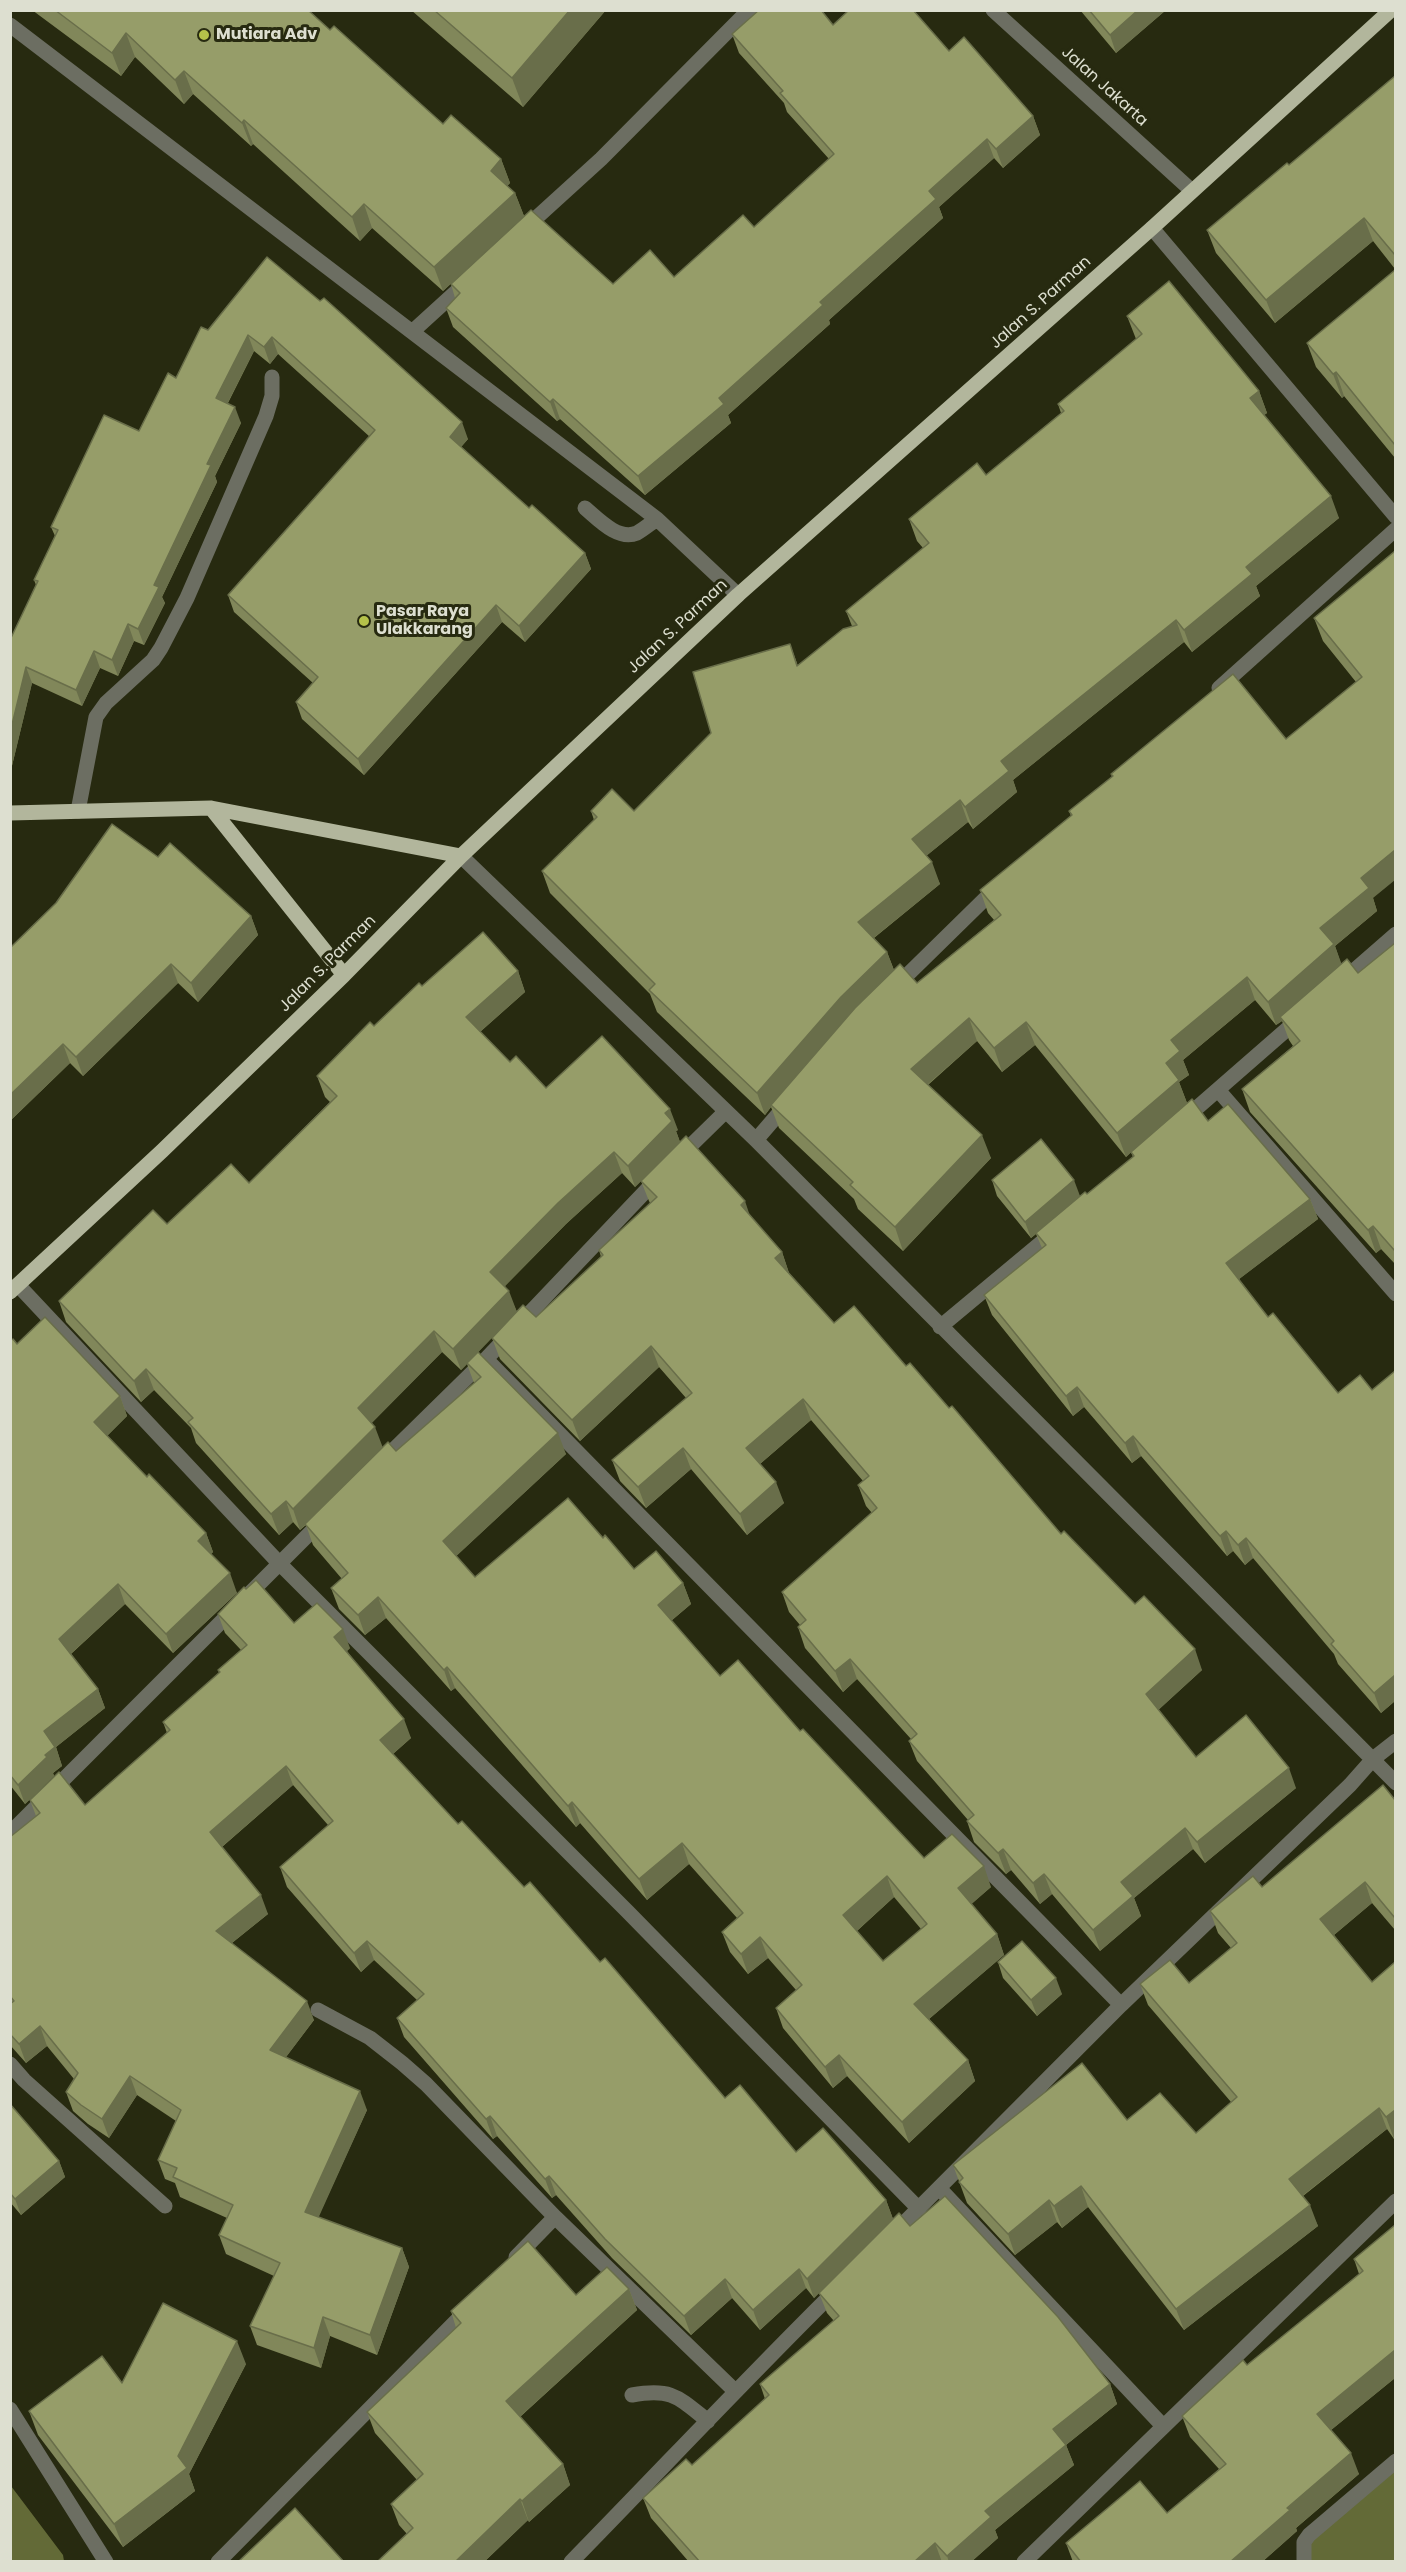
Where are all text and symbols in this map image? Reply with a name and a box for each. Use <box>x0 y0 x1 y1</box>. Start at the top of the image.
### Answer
place label: Mutiara Adv <box>216 25 317 45</box>
marker: Mutiara Adv <box>197 28 211 42</box>
street label: Jalan Jakarta <box>1057 43 1151 131</box>
street label: Jalan S. Parman <box>987 253 1095 353</box>
street label: Jalan S. Parman <box>624 576 732 678</box>
place label: Pasar Raya Ulakkarang <box>376 602 473 640</box>
marker: Pasar Raya Ulakkarang <box>357 614 371 628</box>
street label: Jalan S. Parman <box>276 912 380 1016</box>

